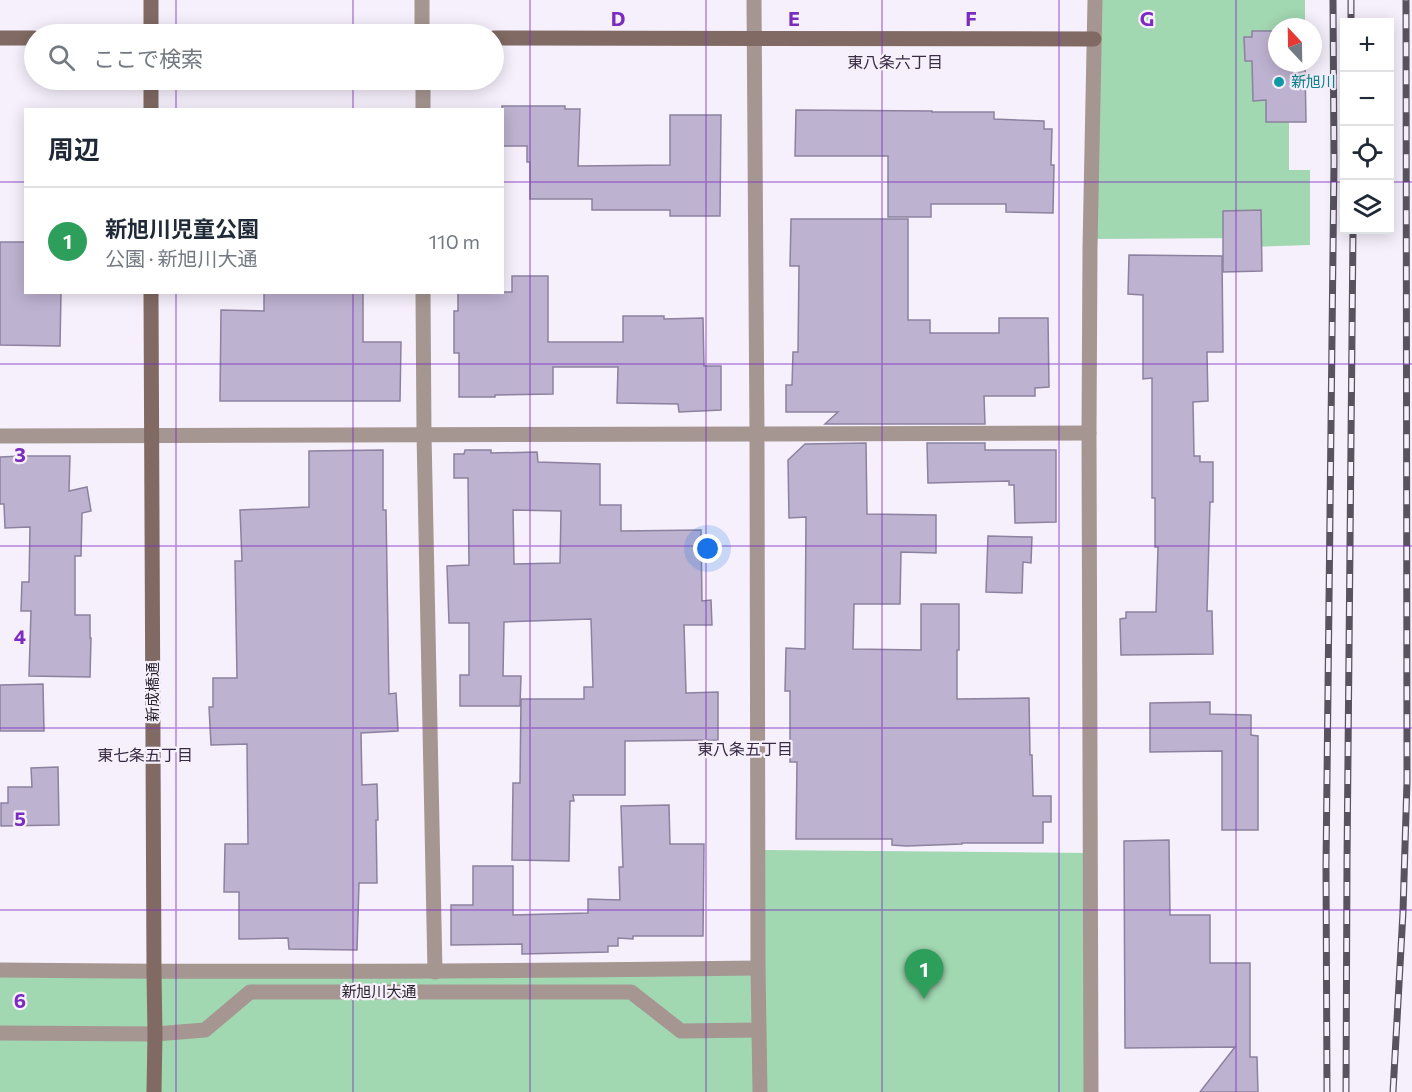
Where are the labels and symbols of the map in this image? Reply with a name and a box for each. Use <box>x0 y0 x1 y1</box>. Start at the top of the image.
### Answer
text: D <box>611 6 625 30</box>
text: E <box>788 6 800 30</box>
text: F <box>965 6 977 30</box>
text: G <box>1140 6 1154 30</box>
north arrow <box>1268 18 1322 72</box>
district label: 東八条六丁目 <box>847 52 943 71</box>
place label: 新旭川 <box>1291 72 1336 90</box>
marker: 新旭川 <box>1272 75 1286 89</box>
text: 3 <box>14 442 26 466</box>
your location <box>693 534 722 563</box>
text: 4 <box>14 624 26 648</box>
street label: 新成橋通 <box>143 662 161 722</box>
district label: 東八条五丁目 <box>697 739 793 758</box>
district label: 東七条五丁目 <box>97 745 193 764</box>
text: 5 <box>14 806 26 830</box>
pin: 1 <box>904 950 944 999</box>
street label: 新旭川大通 <box>341 982 417 1000</box>
text: 6 <box>14 988 26 1012</box>

